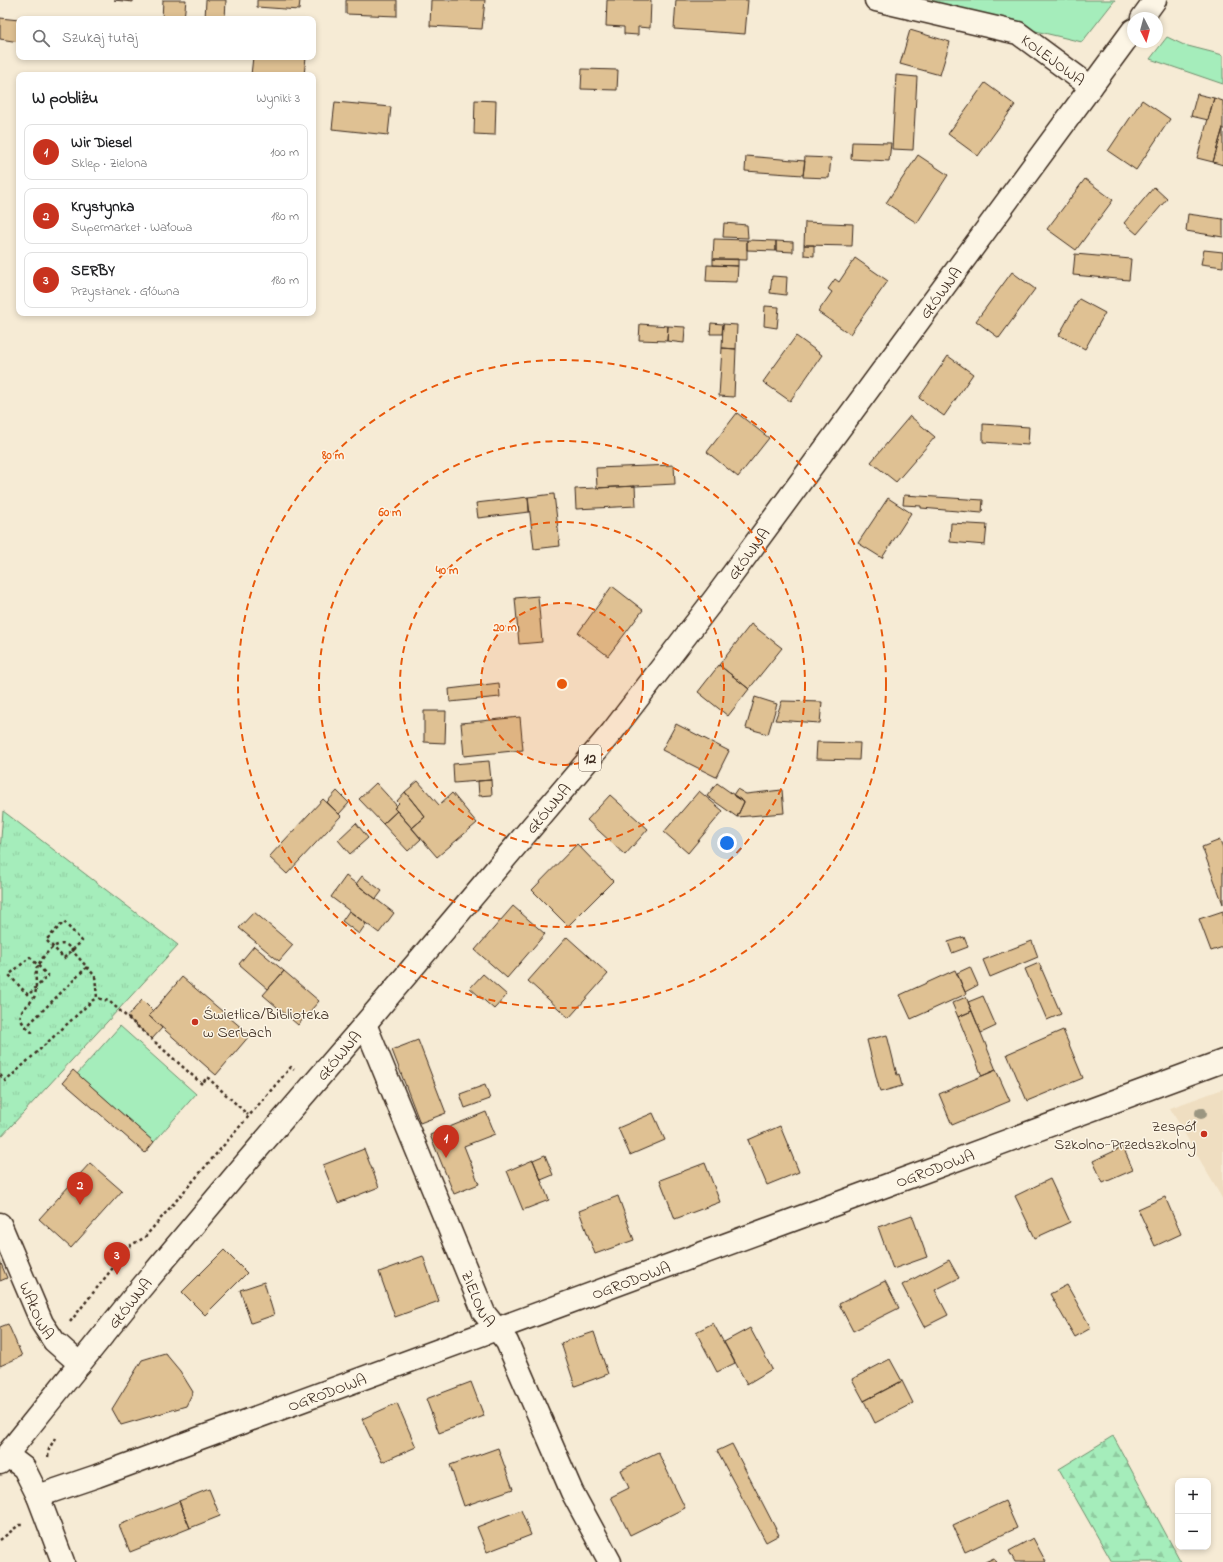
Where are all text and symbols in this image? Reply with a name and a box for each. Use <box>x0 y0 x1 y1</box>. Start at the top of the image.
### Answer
north arrow <box>1127 12 1163 48</box>
search box <box>16 16 316 60</box>
icon: search <box>30 27 52 49</box>
text: Szukaj tutaj <box>62 27 138 49</box>
street label: KOLEJOWA <box>1015 29 1090 93</box>
text: W pobliżu <box>32 86 98 111</box>
text: Wyniki: 3 <box>256 89 300 108</box>
text: Wir Diesel <box>71 132 132 154</box>
text: 1 <box>44 143 48 162</box>
text: 100 m <box>270 143 299 162</box>
text: Sklep · Zielona <box>71 154 147 173</box>
text: Krystynka <box>71 196 134 218</box>
text: 2 <box>43 207 49 226</box>
text: 180 m <box>271 207 299 226</box>
text: Supermarket · Wałowa <box>71 218 192 237</box>
text: SERBY <box>71 260 115 282</box>
street label: GŁÓWNA <box>914 262 969 325</box>
text: 3 <box>43 271 49 290</box>
text: 180 m <box>271 271 299 290</box>
text: Przystanek · Główna <box>71 282 179 301</box>
text: 80 m <box>321 447 345 465</box>
text: 60 m <box>378 504 402 522</box>
street label: GŁÓWNA <box>722 523 777 586</box>
text: 40 m <box>435 562 459 580</box>
text: 20 m <box>492 619 517 637</box>
centre of rings <box>555 677 569 691</box>
road number: 12 <box>579 745 601 771</box>
street label: GŁÓWNA <box>521 779 578 840</box>
your location <box>717 833 737 853</box>
place label: Świetlica/Biblioteka w Serbach <box>203 1003 329 1045</box>
marker: Świetlica/Biblioteka w Serbach <box>190 1017 200 1027</box>
street label: GŁÓWNA <box>311 1026 368 1087</box>
place label: Zespół Szkolno-Przedszkolny <box>1054 1115 1196 1157</box>
pin: 1 <box>433 1125 459 1158</box>
marker: Zespół Szkolno-Przedszkolny <box>1199 1129 1209 1139</box>
street label: OGRODOWA <box>893 1144 978 1195</box>
pin: 2 <box>67 1172 93 1205</box>
pin: 3 <box>104 1242 130 1275</box>
street label: OGRODOWA <box>589 1256 674 1307</box>
street label: ZIELONA <box>454 1267 501 1333</box>
street label: GŁÓWNA <box>103 1273 159 1335</box>
street label: WAŁOWA <box>12 1279 60 1345</box>
street label: OGRODOWA <box>285 1368 370 1419</box>
map controls <box>1175 1478 1211 1550</box>
button: + <box>1175 1478 1211 1514</box>
button: − <box>1175 1514 1211 1550</box>

